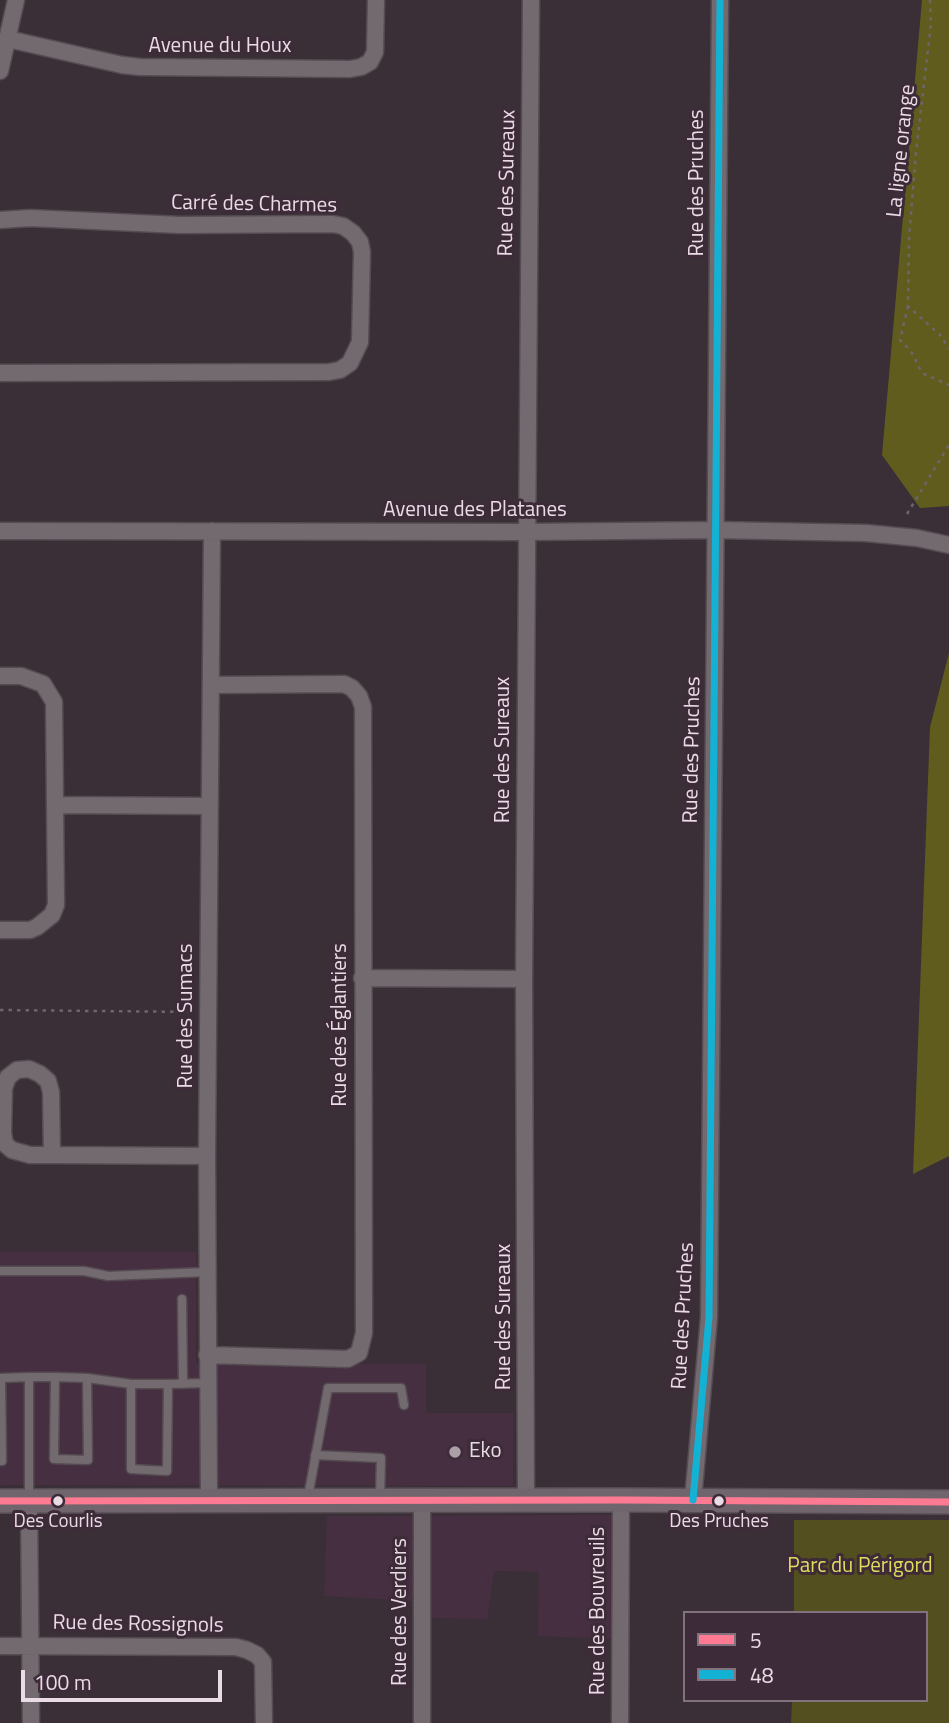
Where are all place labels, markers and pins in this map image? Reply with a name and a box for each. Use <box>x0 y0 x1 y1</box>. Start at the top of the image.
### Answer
place label: Eko <box>469 1439 501 1465</box>
marker: Eko <box>447 1444 463 1460</box>
marker: Des Courlis <box>51 1494 65 1508</box>
marker: Des Pruches <box>712 1494 726 1508</box>
place label: Des Courlis <box>13 1511 103 1533</box>
place label: Des Pruches <box>669 1511 769 1533</box>

